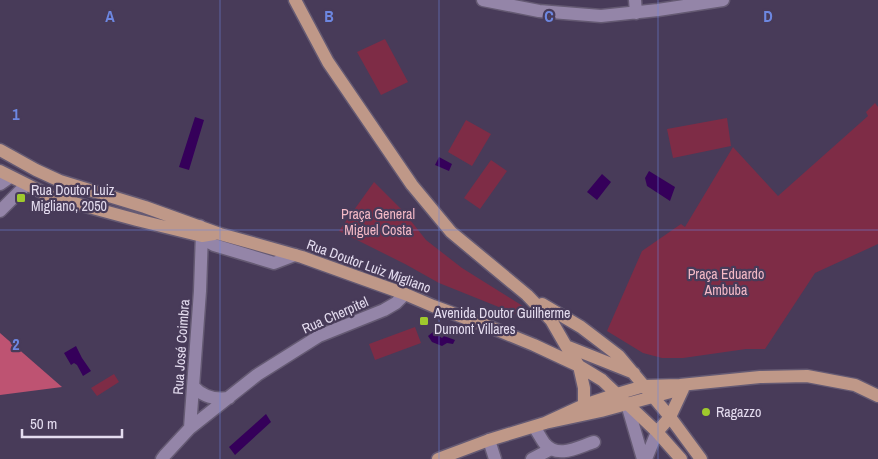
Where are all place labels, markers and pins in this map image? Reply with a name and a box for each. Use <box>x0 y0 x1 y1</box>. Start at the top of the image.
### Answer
place label: Rua Doutor Luiz Migliano, 2050 <box>31 181 115 215</box>
marker: Rua Doutor Luiz Migliano, 2050 <box>15 192 27 204</box>
place label: Avenida Doutor Guilherme Dumont Villares <box>433 304 570 338</box>
marker: Avenida Doutor Guilherme Dumont Villares <box>418 315 430 327</box>
place label: Ragazzo <box>716 403 761 421</box>
marker: Ragazzo <box>700 406 712 418</box>

